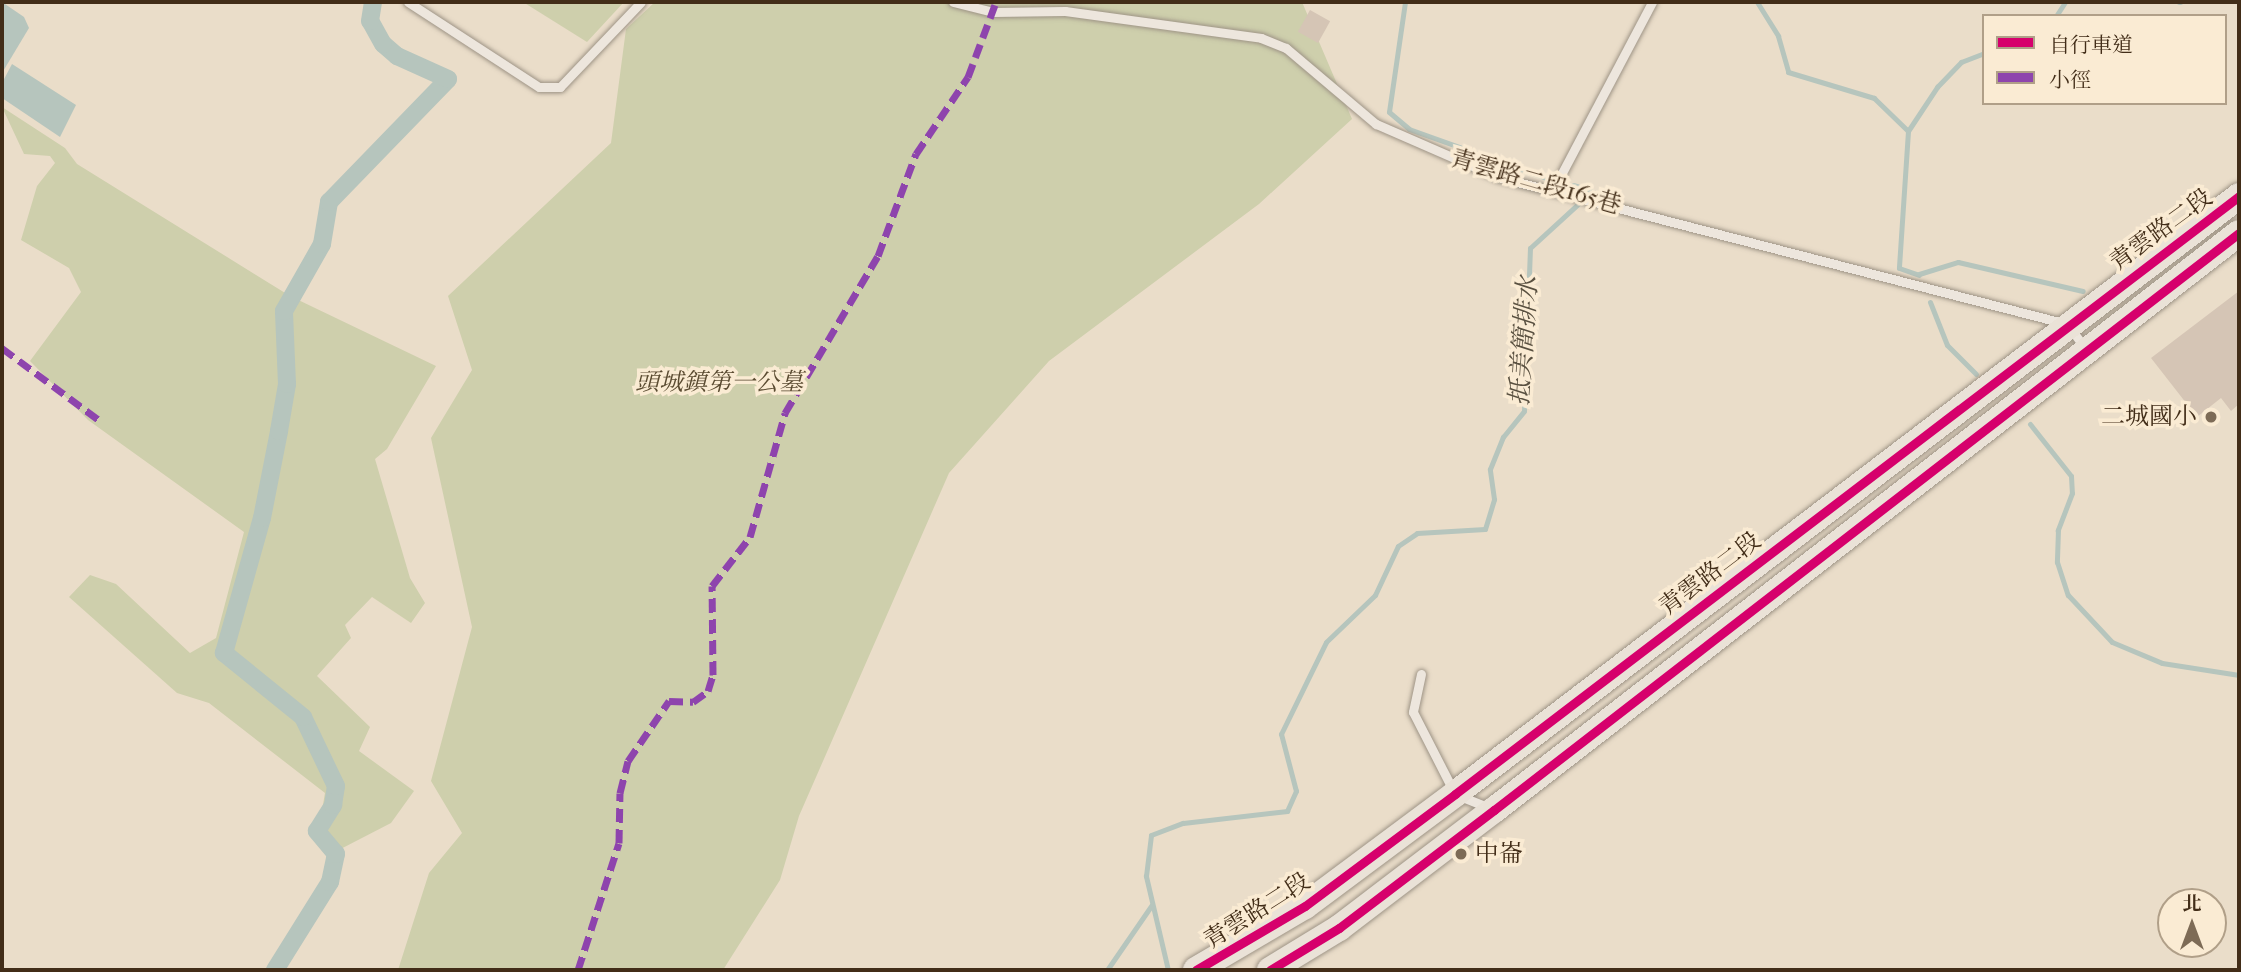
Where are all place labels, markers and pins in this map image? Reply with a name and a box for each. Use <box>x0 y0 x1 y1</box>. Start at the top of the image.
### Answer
place label: 二城國小 <box>2101 403 2197 431</box>
marker: 二城國小 <box>2203 409 2219 425</box>
place label: 中崙 <box>1475 840 1523 868</box>
marker: 中崙 <box>1453 846 1469 862</box>

